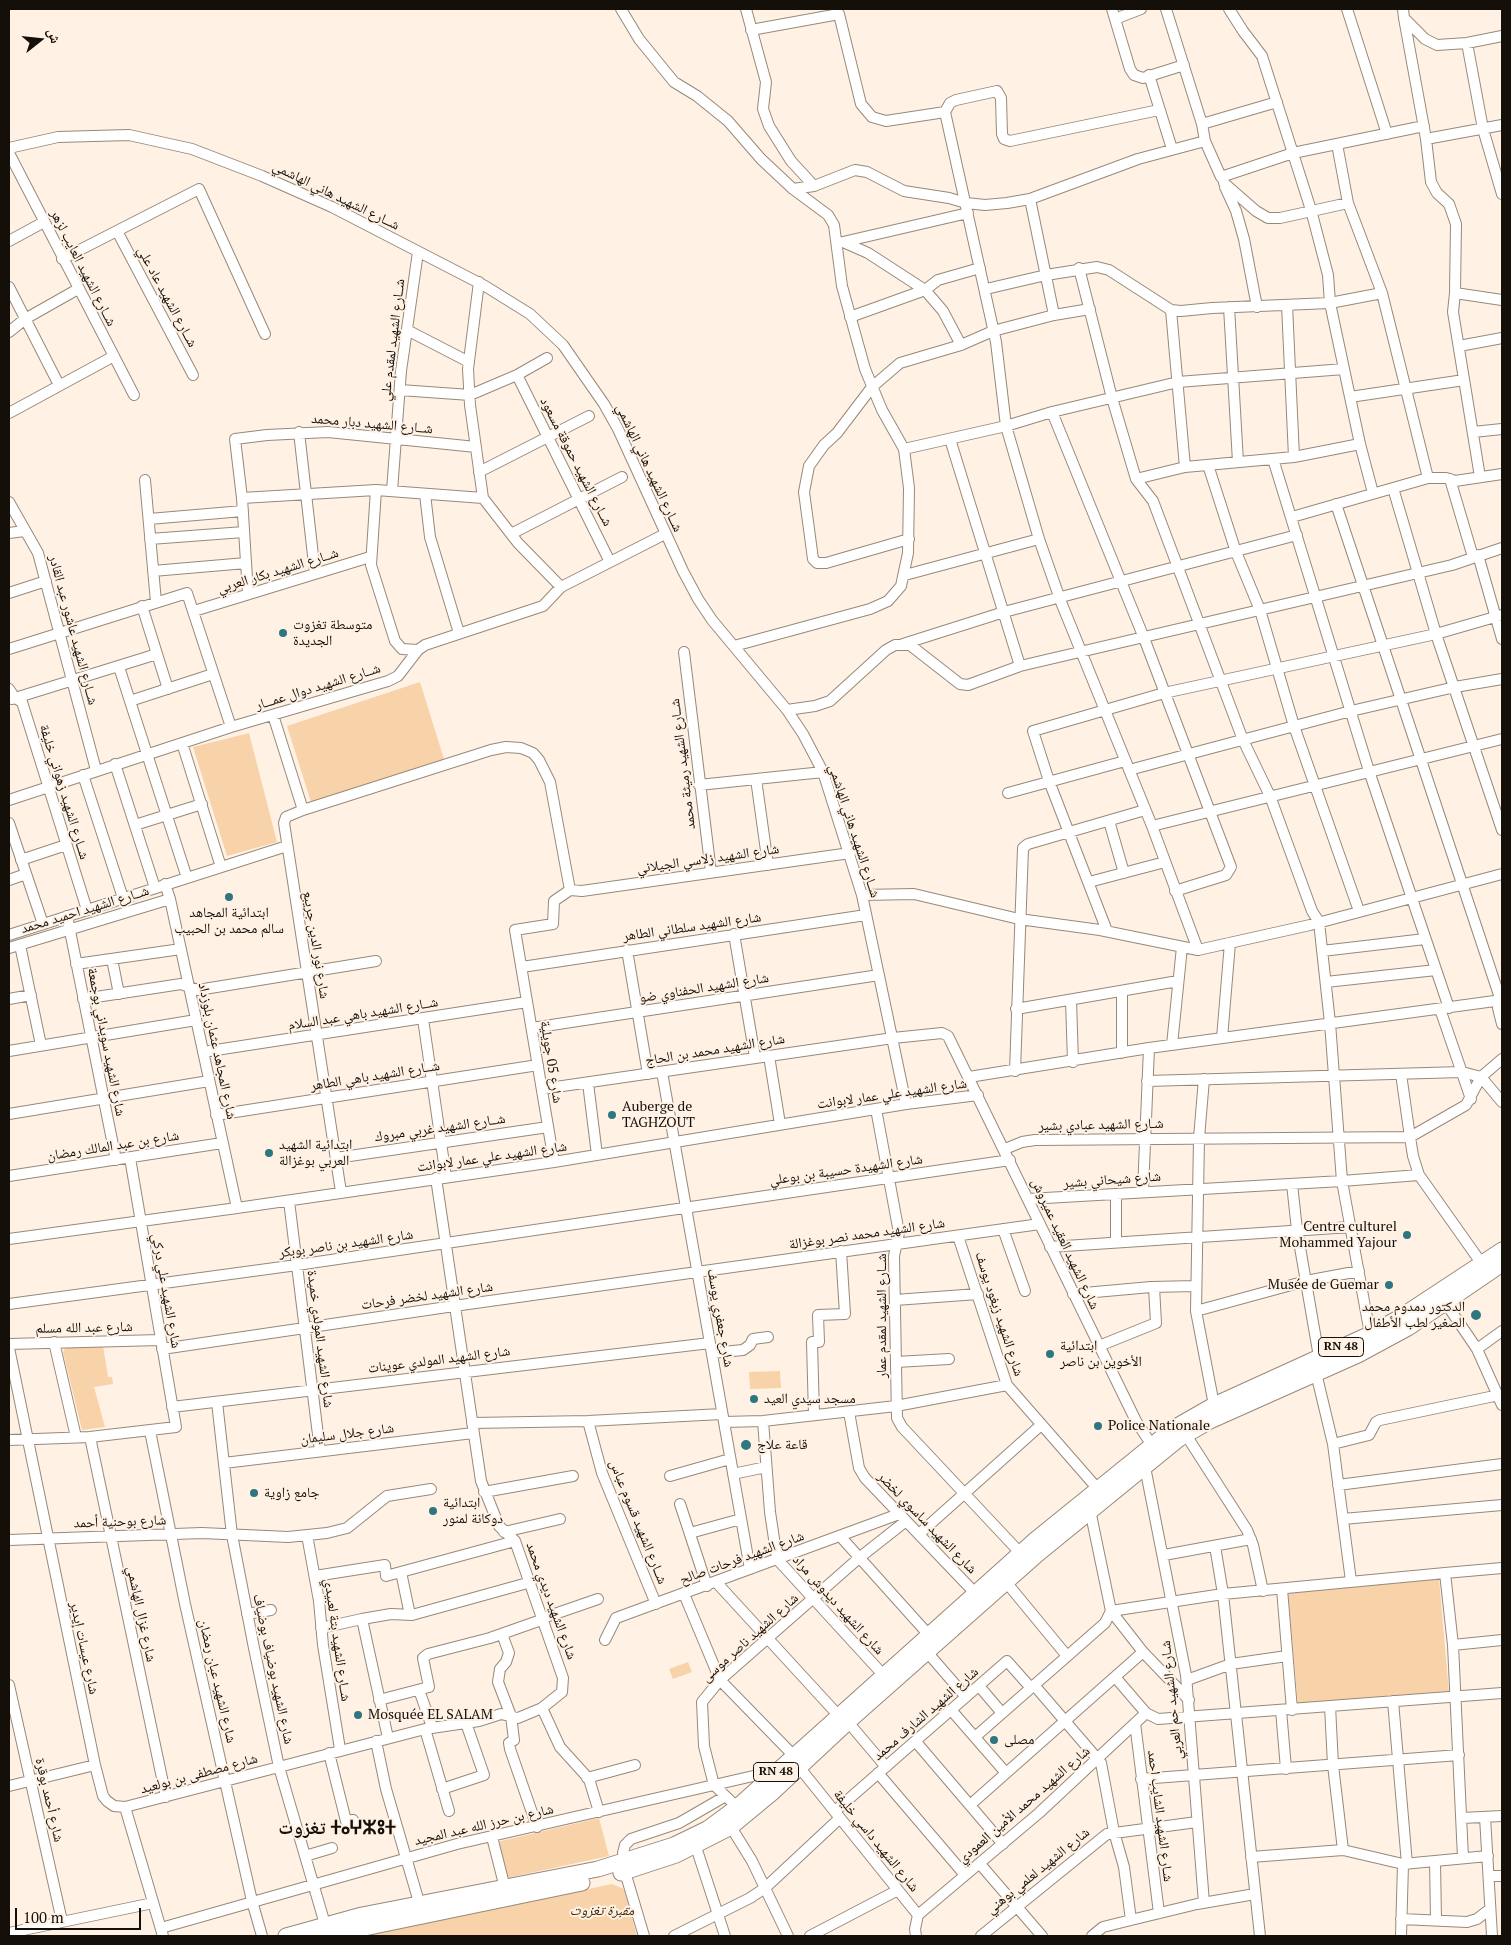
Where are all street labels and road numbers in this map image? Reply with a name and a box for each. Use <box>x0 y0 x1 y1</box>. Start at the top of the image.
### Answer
street label: شــارع الشهيد هاني الهاشمي <box>270 158 402 234</box>
street label: شــارع الشهيد العايب لزهر <box>46 207 120 329</box>
street label: شــارع الشهيد عاد علي <box>133 244 201 350</box>
street label: شــارع الشهيد لمقدم علي <box>377 278 409 402</box>
street label: شــارع الشهيد حموقة مسعود <box>536 395 616 529</box>
street label: شــارع الشهيد هاني الهاشمي <box>612 401 686 535</box>
street label: شــارع الشهيد دبار محمد <box>310 410 434 438</box>
street label: شــارع الشهيد بكار العربي <box>215 545 341 597</box>
street label: شــارع الشهيد عاشور عبد القادر <box>45 553 101 707</box>
street label: شــارع الشهيد دوال عمـــار <box>253 660 383 714</box>
street label: شــارع الشهيد رميثة محمد <box>667 698 699 830</box>
street label: شــارع الشهيد زهواني خليفة <box>35 722 93 862</box>
street label: شــارع الشهيد هاني الهاشمي <box>825 762 883 900</box>
street label: شارع الشهيد زلاسي الجيلاني <box>636 841 780 877</box>
street label: شــارع الشهيد احميد محمد <box>19 883 151 937</box>
street label: شارع نور الدين جريبع <box>299 890 333 1000</box>
street label: شارع الشهيد سلطاني الطاهر <box>622 909 762 945</box>
street label: شارع الشهيد سويداني بوجمعة <box>83 966 129 1118</box>
street label: شارع الشهيد الحفناوي ضو <box>638 969 770 1007</box>
street label: شارع المجاهد عثمان بلوزداد <box>194 981 240 1121</box>
street label: شــارع الشهيد باهي عبد السلام <box>287 994 439 1034</box>
street label: شارع 05 جويلية <box>536 1020 566 1104</box>
street label: شارع الشهيد محمد بن الحاج <box>644 1031 786 1069</box>
street label: شــارع الشهيد باهي الطاهر <box>309 1057 441 1095</box>
street label: شارع الشهيد علي عمار لابوانت <box>816 1075 968 1113</box>
street label: شــارع الشهيد غربي مبروك <box>373 1110 507 1146</box>
street label: شـارع الشهيد عبادي بشير <box>1038 1116 1164 1134</box>
street label: شارع بن عبد المالك رمضان <box>46 1127 180 1165</box>
street label: شارع الشهيد علي عمار لابوانت <box>416 1138 568 1176</box>
street label: شارع الشهيدة حسيبة بن بوعلي <box>768 1151 924 1189</box>
street label: شارع شيحاني بشير <box>1063 1168 1161 1192</box>
street label: شارع الشهيد العقيد عميروش <box>1027 1176 1103 1312</box>
street label: شارع الشهيد محمد نصر بوغزالة <box>788 1215 946 1253</box>
street label: شارع الشهيد بن ناصر بوبكر <box>278 1226 414 1262</box>
street label: شارع الشهيد علي دركي <box>148 1232 184 1350</box>
street label: شارع الشهيد زيغود يوسف <box>971 1250 1027 1378</box>
street label: شــارع الشهيد لمقدم عمار <box>874 1254 890 1378</box>
street label: شارع جعفري يوسف <box>703 1267 737 1369</box>
street label: شارع الشهيد المولدي خميدة <box>303 1269 337 1409</box>
street label: شارع الشهيد لخضر فرحات <box>360 1278 494 1314</box>
street label: شارع عبد الله مسلم <box>35 1319 133 1337</box>
road number: RN 48 <box>1318 1338 1364 1356</box>
street label: شارع الشهيد المولدي عوينات <box>367 1343 511 1377</box>
street label: شارع جلال سليمان <box>299 1420 395 1448</box>
street label: شــارع الشهيد قسوم عباس <box>605 1457 671 1587</box>
street label: شارع الشهيد ساسوي لخضر <box>874 1468 980 1578</box>
street label: شارع بوحنية أحمد <box>73 1512 167 1532</box>
street label: شارع الشهيد فرحات صالح <box>678 1528 806 1588</box>
street label: شارع الشهيد ديدي محمد <box>522 1540 580 1662</box>
street label: شارع الشهيد ديدوش مراد <box>789 1552 887 1658</box>
street label: شارع غزال الهاشمي <box>123 1565 159 1663</box>
street label: شــارع الشهيد بتة لعبيدي <box>320 1578 354 1702</box>
street label: شارع الشهيد ناصر موسى <box>698 1590 802 1686</box>
street label: شارع الشهيد بوضياف بوضياف <box>249 1592 297 1746</box>
street label: شارع عيسات إيدير <box>66 1600 102 1696</box>
street label: شارع الشهيد عبان رمضان <box>195 1617 239 1745</box>
street label: شـارع الشهيد حم العربي <box>1157 1640 1187 1760</box>
street label: شارع الشهيد الشارف محمد <box>870 1664 982 1764</box>
street label: شارع الشهيد محمد الأمين العمودي <box>954 1743 1094 1867</box>
street label: شـارع الشهيد الشايب احمد <box>1144 1749 1176 1883</box>
street label: شارع مصطفى بن بولعيد <box>138 1750 260 1798</box>
street label: شارع أحمد بوقرة <box>31 1756 67 1844</box>
road number: RN 48 <box>754 1762 798 1781</box>
street label: شارع الشهيد داسي خليفة <box>830 1787 922 1895</box>
street label: شارع بن حرز الله عبد المجيد <box>413 1801 555 1849</box>
street label: شارع الشهيد لعلمي بوهني <box>983 1824 1093 1918</box>

